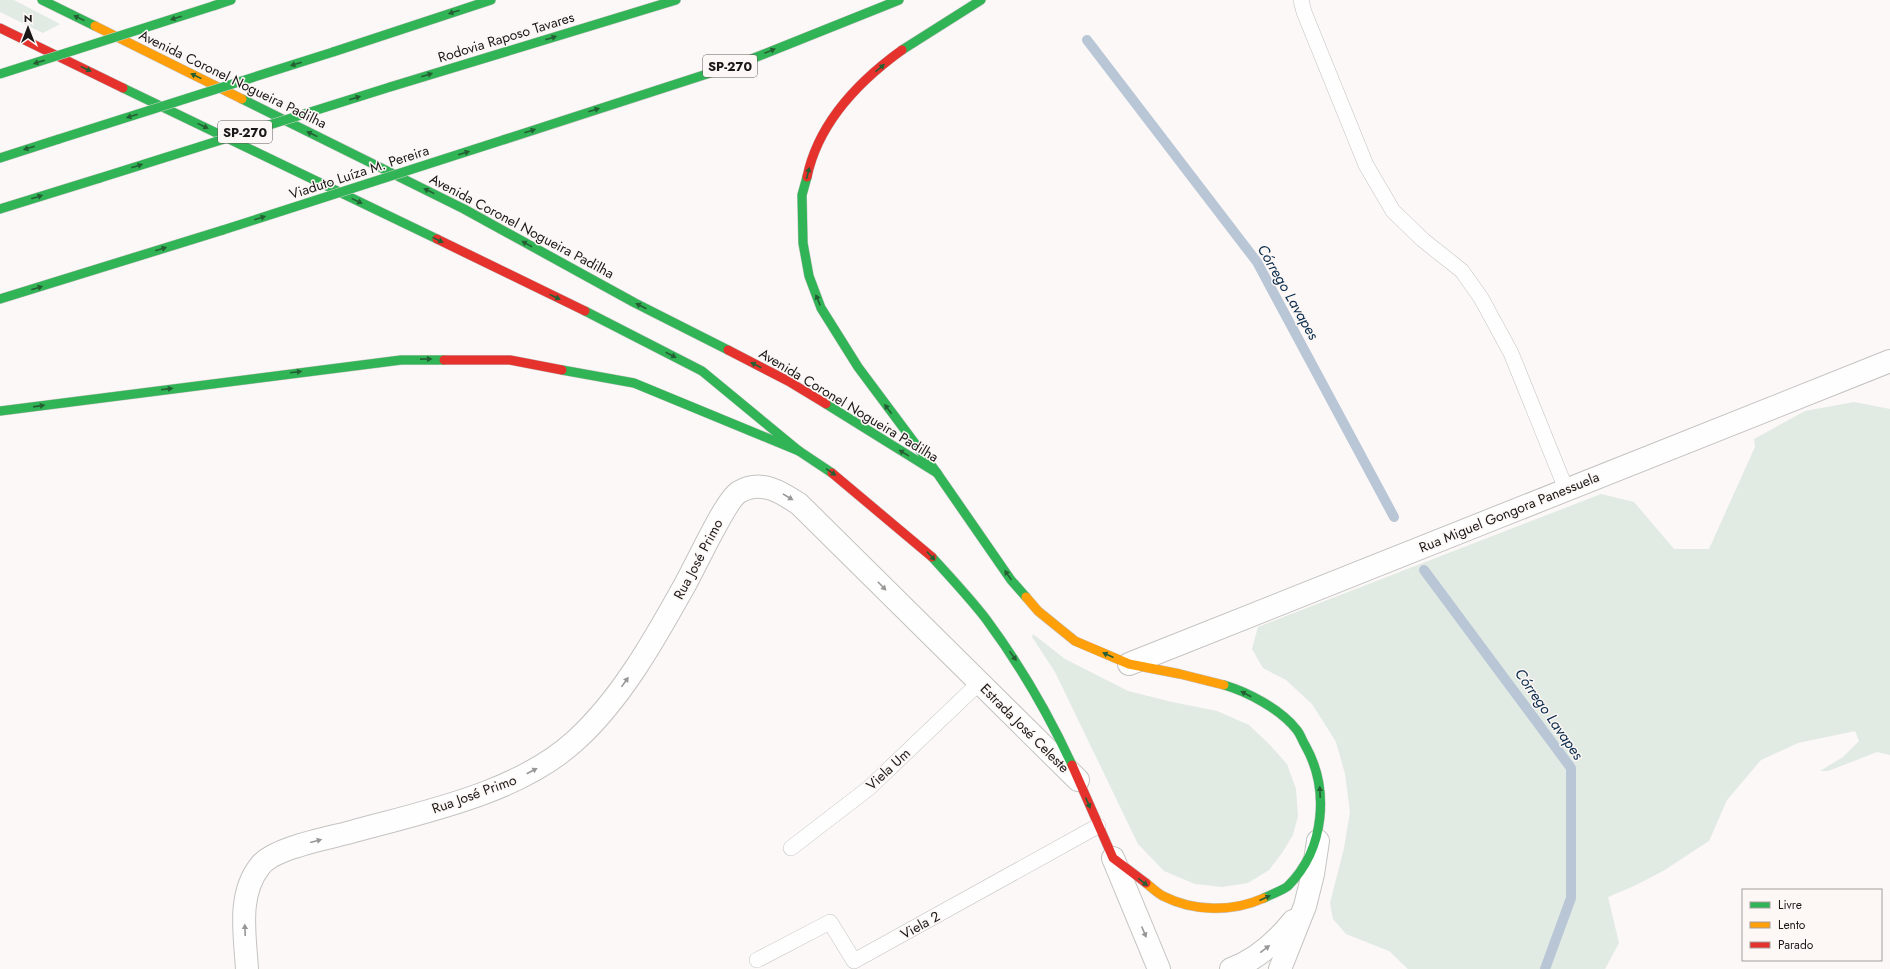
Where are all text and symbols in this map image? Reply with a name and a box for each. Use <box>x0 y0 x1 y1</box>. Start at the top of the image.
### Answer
street label: Rodovia Raposo Tavares <box>435 7 577 67</box>
north arrow <box>8 8 48 48</box>
one-way arrow <box>448 9 460 15</box>
text: N <box>24 10 32 26</box>
one-way arrow <box>73 15 85 22</box>
one-way arrow <box>170 15 182 21</box>
street label: Avenida Coronel Nogueira Padilha <box>136 25 330 133</box>
one-way arrow <box>546 35 558 41</box>
one-way arrow <box>764 48 776 54</box>
road number: SP-270 <box>703 55 757 77</box>
one-way arrow <box>33 59 45 65</box>
one-way arrow <box>290 61 302 67</box>
one-way arrow <box>874 64 885 73</box>
one-way arrow <box>80 66 91 72</box>
one-way arrow <box>421 72 433 78</box>
one-way arrow <box>190 73 201 79</box>
one-way arrow <box>349 95 361 101</box>
one-way arrow <box>588 107 600 113</box>
one-way arrow <box>126 113 138 119</box>
road number: SP-270 <box>218 121 272 143</box>
one-way arrow <box>197 123 208 129</box>
one-way arrow <box>524 128 536 134</box>
one-way arrow <box>306 131 318 137</box>
street label: Viaduto Luíza M. Pereira <box>287 140 431 204</box>
one-way arrow <box>23 146 35 152</box>
one-way arrow <box>458 150 470 156</box>
one-way arrow <box>131 163 143 169</box>
one-way arrow <box>805 167 811 179</box>
street label: Avenida Coronel Nogueira Padilha <box>426 169 618 283</box>
one-way arrow <box>423 188 434 195</box>
one-way arrow <box>32 194 44 200</box>
one-way arrow <box>352 198 363 204</box>
one-way arrow <box>254 215 266 221</box>
one-way arrow <box>432 237 444 243</box>
one-way arrow <box>521 240 533 247</box>
water label: Córrego Lavapes <box>1252 240 1324 344</box>
one-way arrow <box>156 246 168 252</box>
one-way arrow <box>32 285 44 291</box>
one-way arrow <box>549 294 561 300</box>
one-way arrow <box>815 294 821 305</box>
one-way arrow <box>635 303 646 309</box>
street label: Avenida Coronel Nogueira Padilha <box>755 343 943 467</box>
one-way arrow <box>665 352 677 359</box>
one-way arrow <box>420 356 433 362</box>
one-way arrow <box>751 362 762 368</box>
one-way arrow <box>290 369 302 376</box>
one-way arrow <box>161 386 174 392</box>
one-way arrow <box>33 403 45 409</box>
one-way arrow <box>885 404 893 414</box>
one-way arrow <box>898 450 910 457</box>
street label: Rua Miguel Gongora Panessuela <box>1416 467 1602 557</box>
one-way arrow <box>826 468 837 476</box>
one-way arrow <box>783 493 793 501</box>
street label: Rua José Primo <box>668 515 728 603</box>
one-way arrow <box>926 551 935 560</box>
one-way arrow <box>1004 570 1012 581</box>
one-way arrow <box>877 581 887 591</box>
one-way arrow <box>1009 651 1017 662</box>
one-way arrow <box>1102 652 1113 658</box>
water label: Córrego Lavapes <box>1509 664 1589 764</box>
one-way arrow <box>621 676 629 687</box>
street label: Estrada José Celeste <box>976 679 1074 777</box>
one-way arrow <box>1240 690 1252 697</box>
street label: Viela Um <box>861 743 915 795</box>
one-way arrow <box>527 768 538 774</box>
street label: Rua José Primo <box>429 769 519 819</box>
one-way arrow <box>1317 786 1324 798</box>
one-way arrow <box>1085 798 1091 809</box>
one-way arrow <box>310 838 322 844</box>
one-way arrow <box>1138 877 1149 886</box>
legend <box>1742 889 1882 961</box>
one-way arrow <box>1259 894 1271 901</box>
text: Livre <box>1778 896 1802 914</box>
street label: Viela 2 <box>897 906 943 944</box>
text: Lento <box>1778 916 1806 934</box>
one-way arrow <box>241 924 248 936</box>
one-way arrow <box>1141 927 1147 939</box>
text: Parado <box>1778 936 1814 954</box>
one-way arrow <box>1259 945 1270 954</box>

